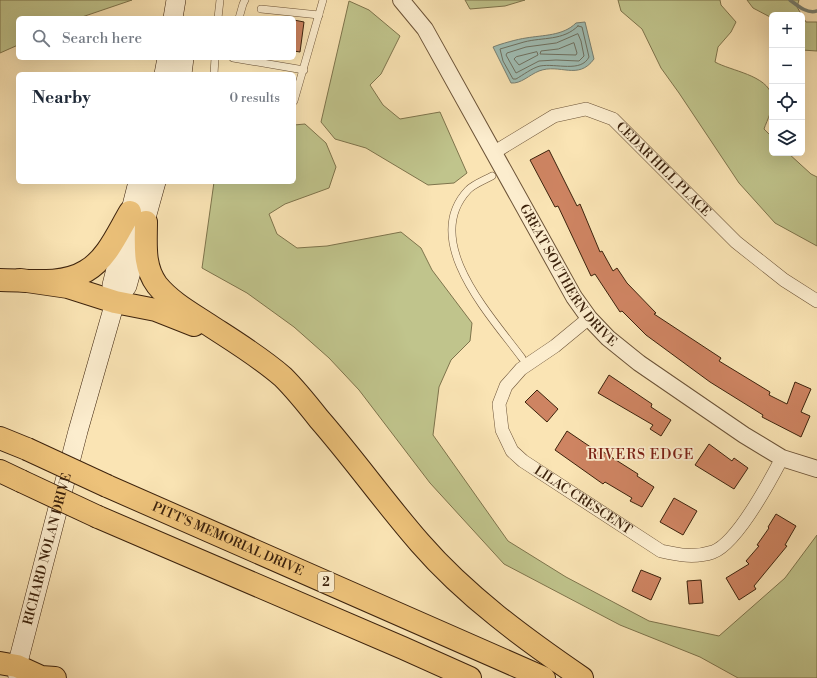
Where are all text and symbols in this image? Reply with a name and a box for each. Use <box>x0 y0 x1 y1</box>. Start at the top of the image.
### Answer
map controls <box>769 12 805 156</box>
button: + <box>769 12 805 48</box>
search box <box>16 16 296 60</box>
icon: search <box>30 27 52 49</box>
text: Search here <box>62 29 142 48</box>
button: − <box>769 48 805 84</box>
button: locate <box>769 84 805 120</box>
text: Nearby <box>32 87 91 109</box>
text: 0 results <box>229 90 280 106</box>
street label: CEDAR HILL PLACE <box>613 119 714 220</box>
button: layers <box>769 120 805 156</box>
street label: GREAT SOUTHERN DRIVE <box>516 201 620 350</box>
district label: RIVERS EDGE <box>588 446 694 464</box>
street label: LILAC CRESCENT <box>531 462 635 538</box>
street label: RICHARD NOLAN DRIVE <box>20 471 75 627</box>
street label: PITT'S MEMORIAL DRIVE <box>150 499 306 579</box>
road number: 2 <box>318 572 334 592</box>

